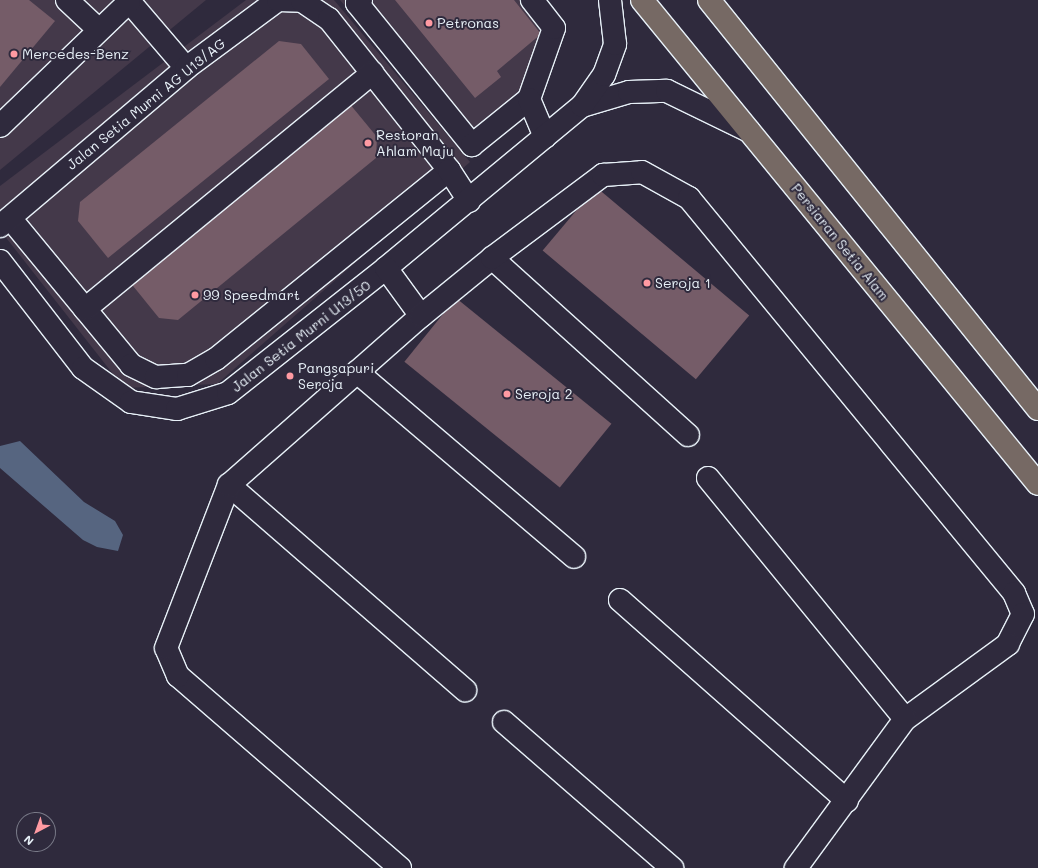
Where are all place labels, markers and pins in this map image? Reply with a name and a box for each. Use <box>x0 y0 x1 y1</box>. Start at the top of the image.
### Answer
place label: Petronas <box>437 15 499 31</box>
marker: Petronas <box>424 18 434 28</box>
place label: Mercedes-Benz <box>22 46 129 62</box>
marker: Mercedes-Benz <box>9 49 19 59</box>
place label: Restoran Ahlam Maju <box>376 127 454 160</box>
marker: Restoran Ahlam Maju <box>363 138 373 148</box>
place label: Seroja 1 <box>655 275 711 291</box>
marker: Seroja 1 <box>642 278 652 288</box>
place label: 99 Speedmart <box>203 287 300 303</box>
marker: 99 Speedmart <box>190 290 200 300</box>
place label: Pangsapuri Seroja <box>298 360 374 392</box>
marker: Pangsapuri Seroja <box>285 371 295 381</box>
place label: Seroja 2 <box>515 386 573 402</box>
marker: Seroja 2 <box>502 389 512 399</box>

